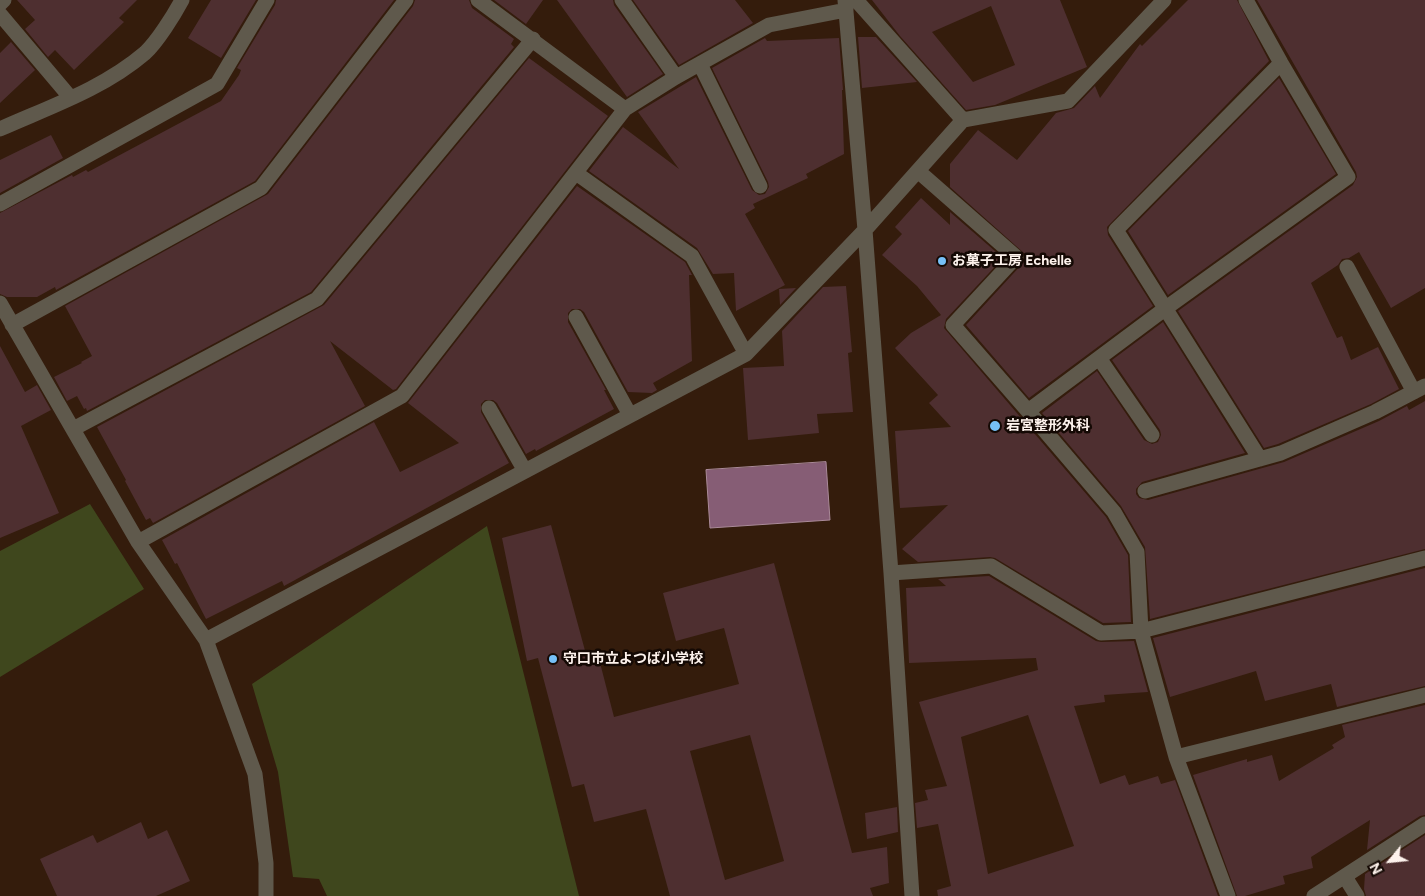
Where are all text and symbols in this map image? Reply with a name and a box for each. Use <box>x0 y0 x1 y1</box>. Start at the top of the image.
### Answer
place label: お菓子工房 Echelle <box>952 253 1072 269</box>
marker: お菓子工房 Echelle <box>936 255 948 267</box>
place label: 岩宮整形外科 <box>1006 418 1090 434</box>
marker: 岩宮整形外科 <box>988 419 1002 433</box>
place label: 守口市立よつば小学校 <box>563 651 703 667</box>
marker: 守口市立よつば小学校 <box>547 653 559 665</box>
north arrow <box>1365 836 1415 886</box>
text: N <box>1366 860 1386 877</box>

